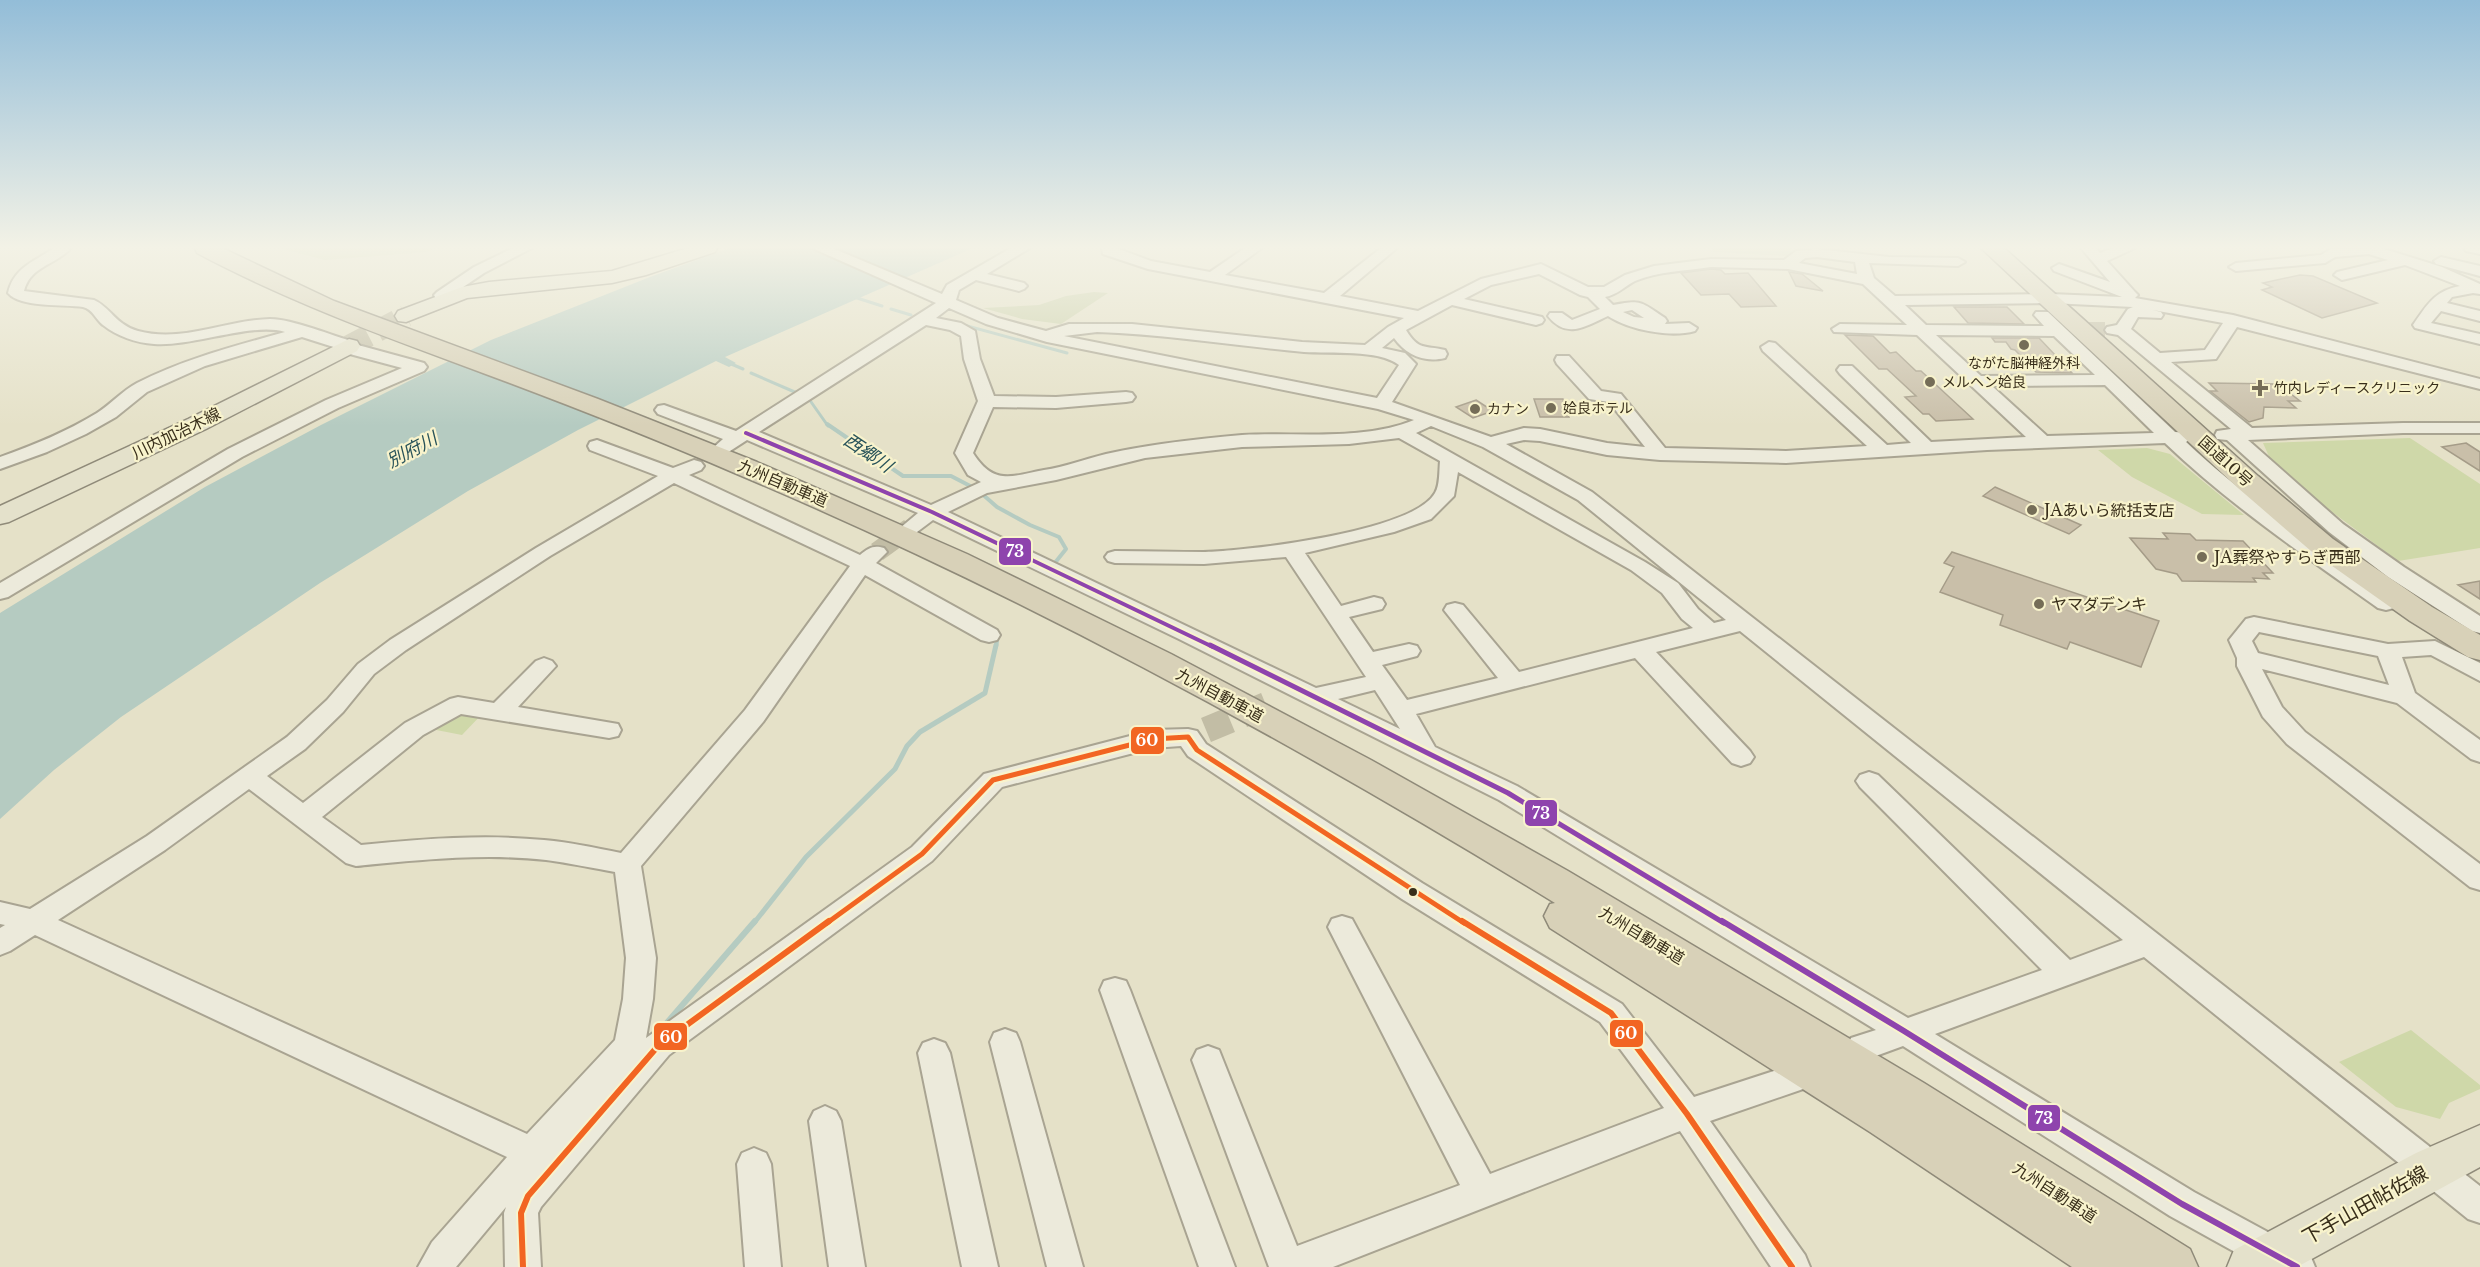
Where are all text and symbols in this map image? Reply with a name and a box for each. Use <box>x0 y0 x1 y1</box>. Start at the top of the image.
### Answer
marker: ながた脳神経外科 <box>2017 338 2031 352</box>
place label: ながた脳神経外科 <box>1968 354 2080 372</box>
place label: メルヘン姶良 <box>1942 373 2026 391</box>
marker: メルヘン姶良 <box>1923 375 1937 389</box>
marker: 竹内レディースクリニック <box>2251 379 2269 397</box>
place label: 竹内レディースクリニック <box>2274 379 2440 397</box>
place label: 姶良ホテル <box>1563 399 1633 417</box>
place label: カナン <box>1487 400 1529 418</box>
marker: 姶良ホテル <box>1544 401 1558 415</box>
marker: カナン <box>1468 402 1482 416</box>
street label: 川内加治木線 <box>128 403 224 463</box>
water label: 別府川 <box>383 427 443 472</box>
water label: 西郷川 <box>839 429 898 478</box>
street label: 国道10号 <box>2195 431 2257 491</box>
street label: 九州自動車道 <box>735 455 831 511</box>
place label: JAあいら統括支店 <box>2042 500 2175 520</box>
marker: JAあいら統括支店 <box>2025 503 2039 517</box>
line badge: 73 <box>998 537 1032 566</box>
text: 73 <box>1006 541 1024 561</box>
place label: JA葬祭やすらぎ西部 <box>2212 547 2361 567</box>
marker: JA葬祭やすらぎ西部 <box>2195 550 2209 564</box>
place label: ヤマダデンキ <box>2051 594 2147 614</box>
marker: ヤマダデンキ <box>2032 597 2046 611</box>
street label: 九州自動車道 <box>1173 664 1267 726</box>
line badge: 60 <box>1130 726 1165 755</box>
text: 60 <box>1136 730 1158 750</box>
line badge: 73 <box>1524 799 1558 827</box>
text: 73 <box>1532 803 1550 823</box>
unlabelled marker <box>1407 886 1419 898</box>
street label: 九州自動車道 <box>1596 902 1688 968</box>
line badge: 60 <box>1609 1019 1644 1048</box>
line badge: 60 <box>653 1022 688 1051</box>
text: 60 <box>1615 1023 1637 1043</box>
text: 60 <box>660 1027 682 1047</box>
line badge: 73 <box>2027 1104 2061 1132</box>
text: 73 <box>2035 1108 2053 1128</box>
street label: 九州自動車道 <box>2009 1157 2101 1227</box>
street label: 下手山田帖佐線 <box>2298 1161 2432 1249</box>

